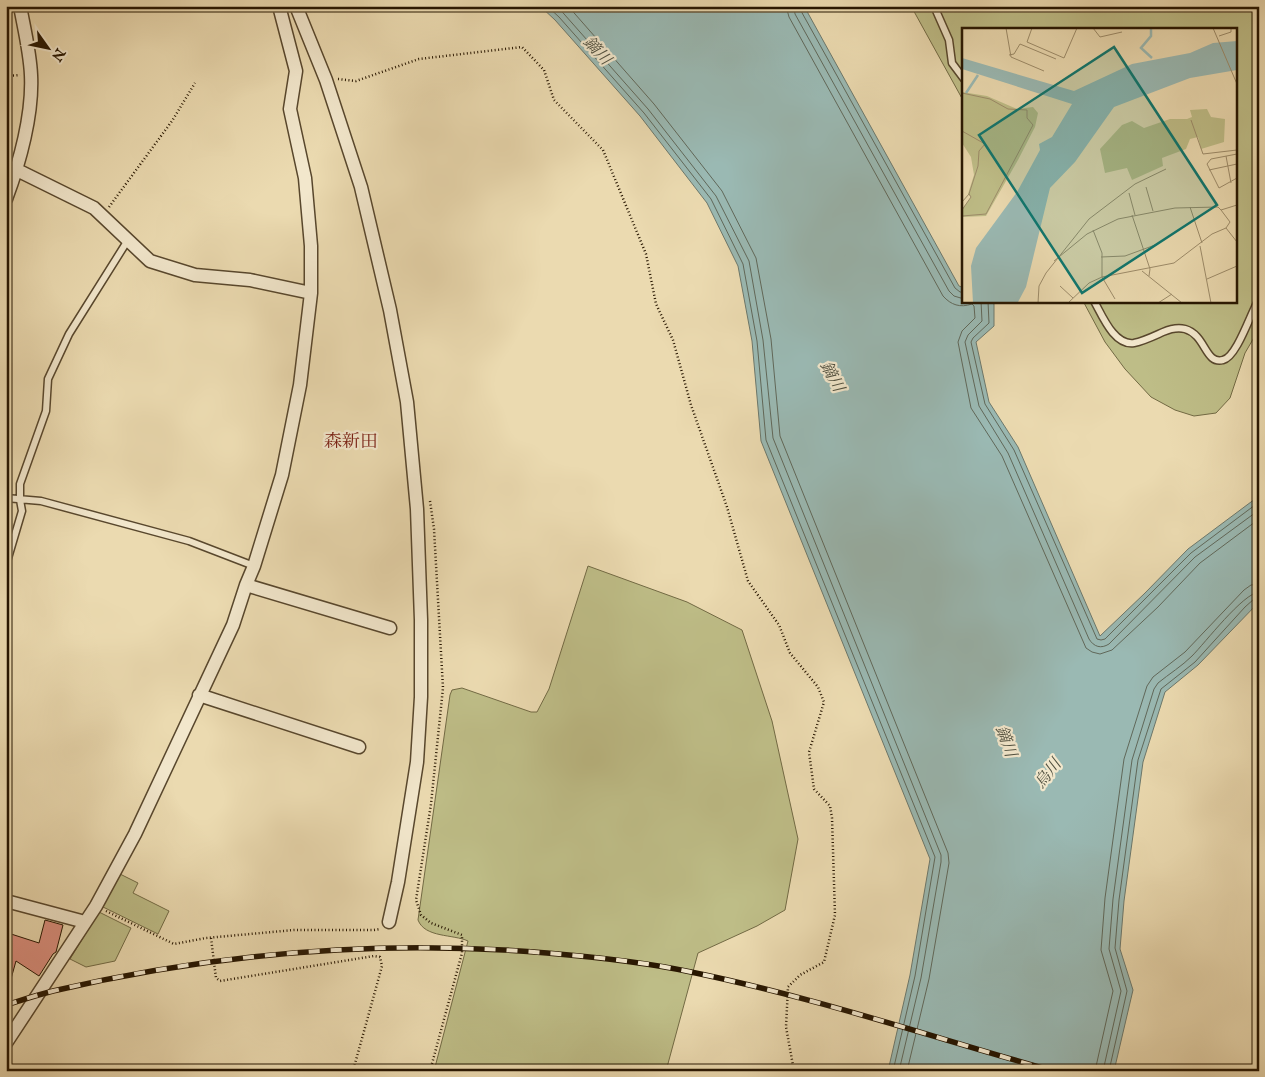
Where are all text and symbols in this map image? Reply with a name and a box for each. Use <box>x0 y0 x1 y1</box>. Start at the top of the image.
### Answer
north arrow <box>22 22 72 72</box>
inset map <box>962 28 1238 302</box>
water label: 鏑川 <box>578 33 616 71</box>
text: N <box>47 44 69 65</box>
water label: 鏑川 <box>815 358 849 398</box>
district label: 森新田 <box>324 431 378 454</box>
water label: 鏑川 <box>990 723 1021 762</box>
water label: 烏川 <box>1031 754 1068 793</box>

